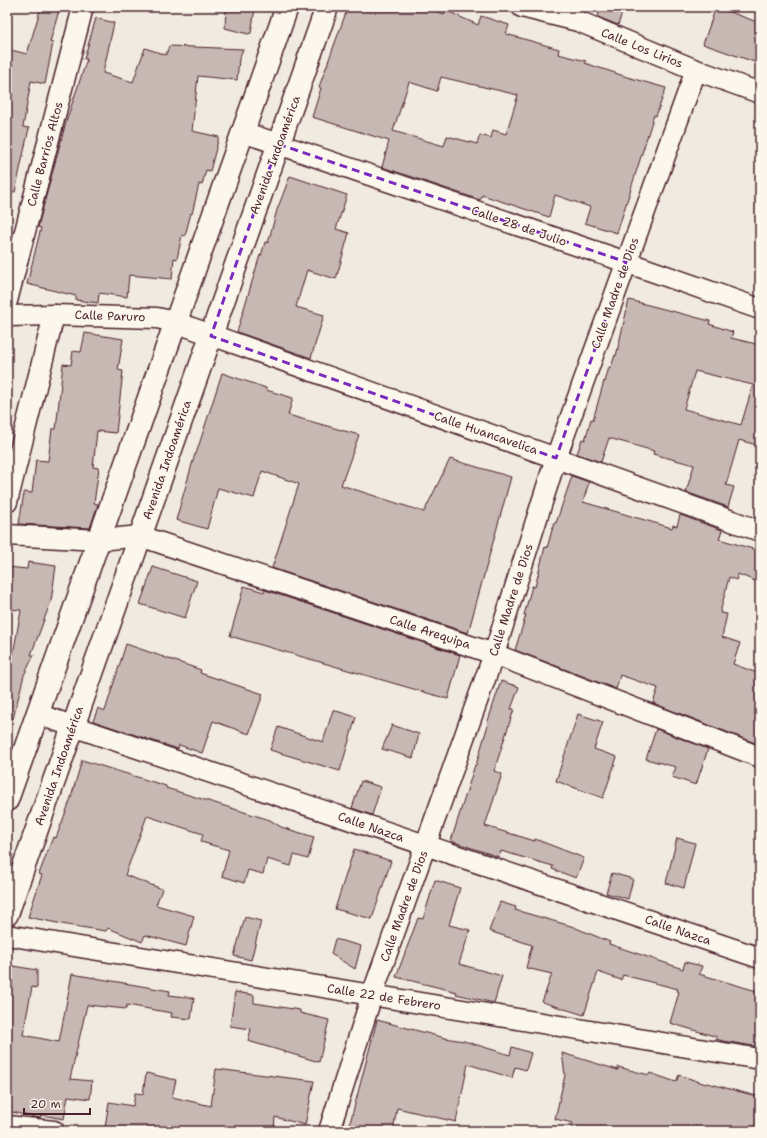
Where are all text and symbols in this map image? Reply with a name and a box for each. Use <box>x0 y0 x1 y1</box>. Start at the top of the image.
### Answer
street label: Calle Los Lirios <box>599 24 685 72</box>
street label: Avenida Indoamérica <box>246 93 304 217</box>
street label: Calle Barrios Altos <box>23 100 67 208</box>
street label: Calle 28 de Julio <box>469 202 569 250</box>
street label: Calle Madre de Dios <box>587 235 643 351</box>
street label: Calle Paruro <box>74 307 146 325</box>
street label: Avenida Indoamérica <box>139 398 195 522</box>
street label: Calle Huancavelica <box>432 408 541 458</box>
street label: Calle Madre de Dios <box>485 542 537 658</box>
street label: Calle Arequipa <box>387 611 473 653</box>
street label: Avenida Indoamérica <box>31 704 87 828</box>
street label: Calle Nazca <box>336 808 407 846</box>
street label: Calle Madre de Dios <box>376 848 432 964</box>
street label: Calle Nazca <box>643 911 714 949</box>
street label: Calle 22 de Febrero <box>326 980 442 1014</box>
scale bar <box>24 1090 90 1116</box>
text: 20 m <box>30 1096 61 1112</box>

